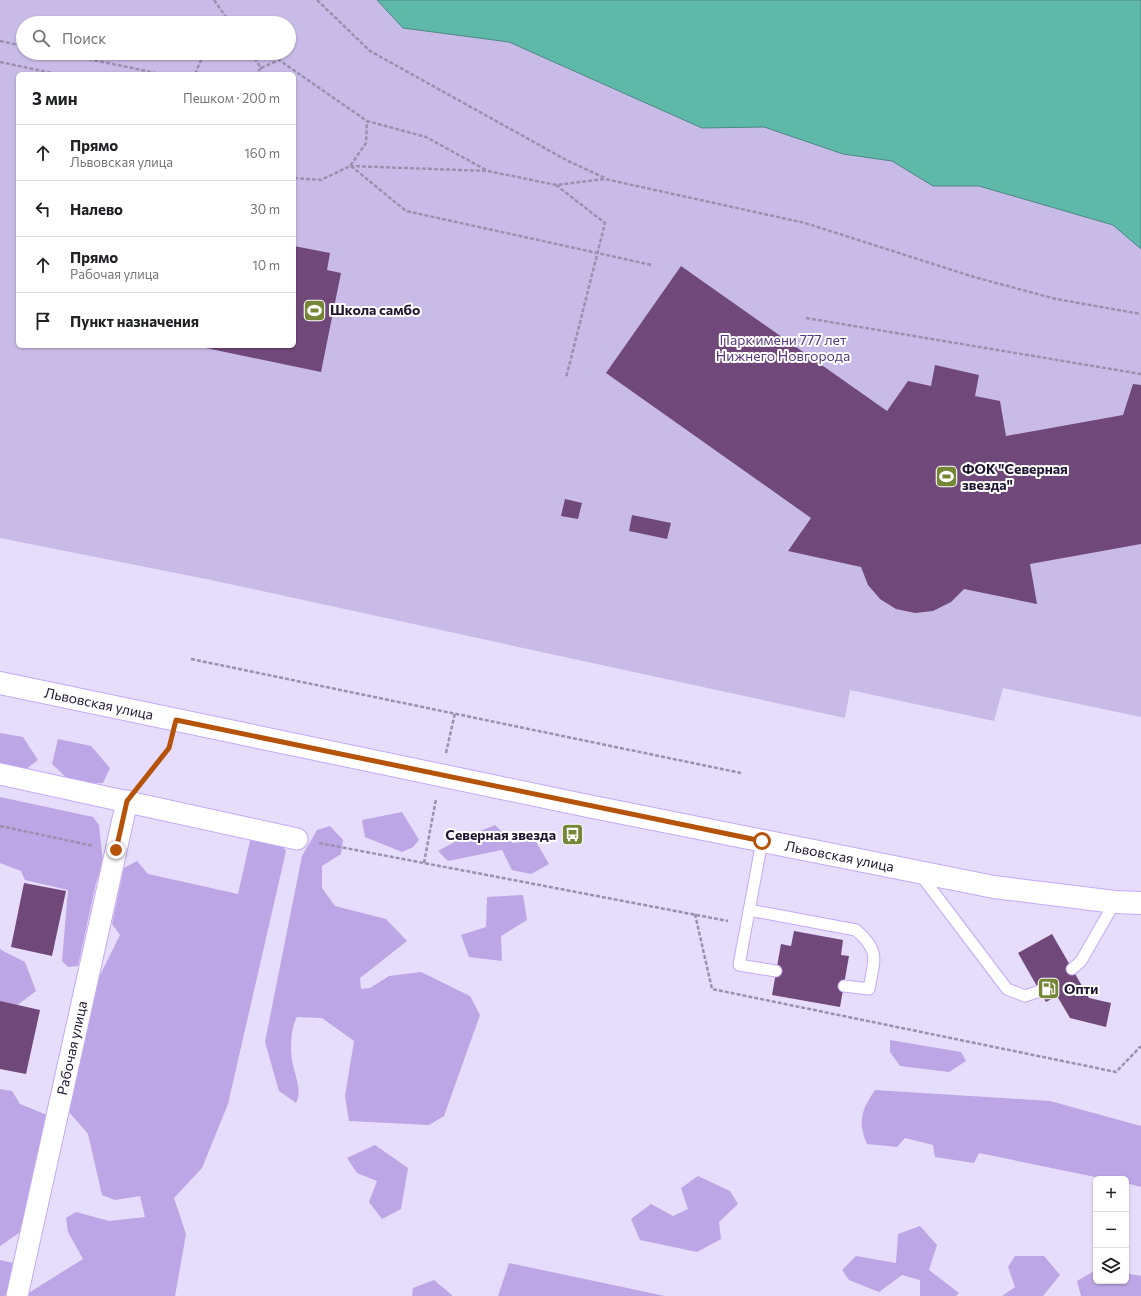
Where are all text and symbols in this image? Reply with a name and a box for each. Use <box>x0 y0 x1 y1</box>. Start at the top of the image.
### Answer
search box <box>16 16 296 60</box>
icon: search <box>30 27 52 49</box>
text: Поиск <box>62 29 106 47</box>
text: 3 мин <box>32 88 78 109</box>
text: Пешком · 200 m <box>183 90 280 106</box>
text: Прямо <box>70 136 118 154</box>
icon: ahead <box>32 142 54 164</box>
text: 160 m <box>244 145 280 161</box>
text: Львовская улица <box>70 154 173 170</box>
icon: left <box>32 198 54 220</box>
text: Налево <box>70 200 123 218</box>
text: 30 m <box>250 201 280 217</box>
text: Прямо <box>70 248 118 266</box>
icon: ahead <box>32 254 54 276</box>
text: 10 m <box>252 257 280 273</box>
text: Рабочая улица <box>70 266 159 282</box>
sports icon: Школа самбо <box>301 297 327 323</box>
place label: Школа самбо <box>330 301 420 318</box>
icon: arrive <box>32 310 54 332</box>
text: Пункт назначения <box>70 312 199 330</box>
park label: Парк имени 777 лет Нижнего Новгорода <box>716 331 850 364</box>
place label: ФОК "Северная звезда" <box>962 460 1068 493</box>
sports icon: ФОК "Северная звезда" <box>934 464 960 490</box>
street label: Львовская улица <box>43 684 155 723</box>
bus stop icon: Северная звезда <box>559 822 585 848</box>
place label: Северная звезда <box>445 826 556 843</box>
route start <box>753 832 771 850</box>
street label: Львовская улица <box>783 836 896 875</box>
route end <box>107 841 125 859</box>
fuel station icon: Опти <box>1035 976 1061 1002</box>
place label: Опти <box>1064 980 1098 997</box>
street label: Рабочая улица <box>53 999 90 1097</box>
map controls <box>1093 1176 1129 1284</box>
button: + <box>1093 1176 1129 1212</box>
button: − <box>1093 1212 1129 1248</box>
button: layers <box>1093 1248 1129 1284</box>

